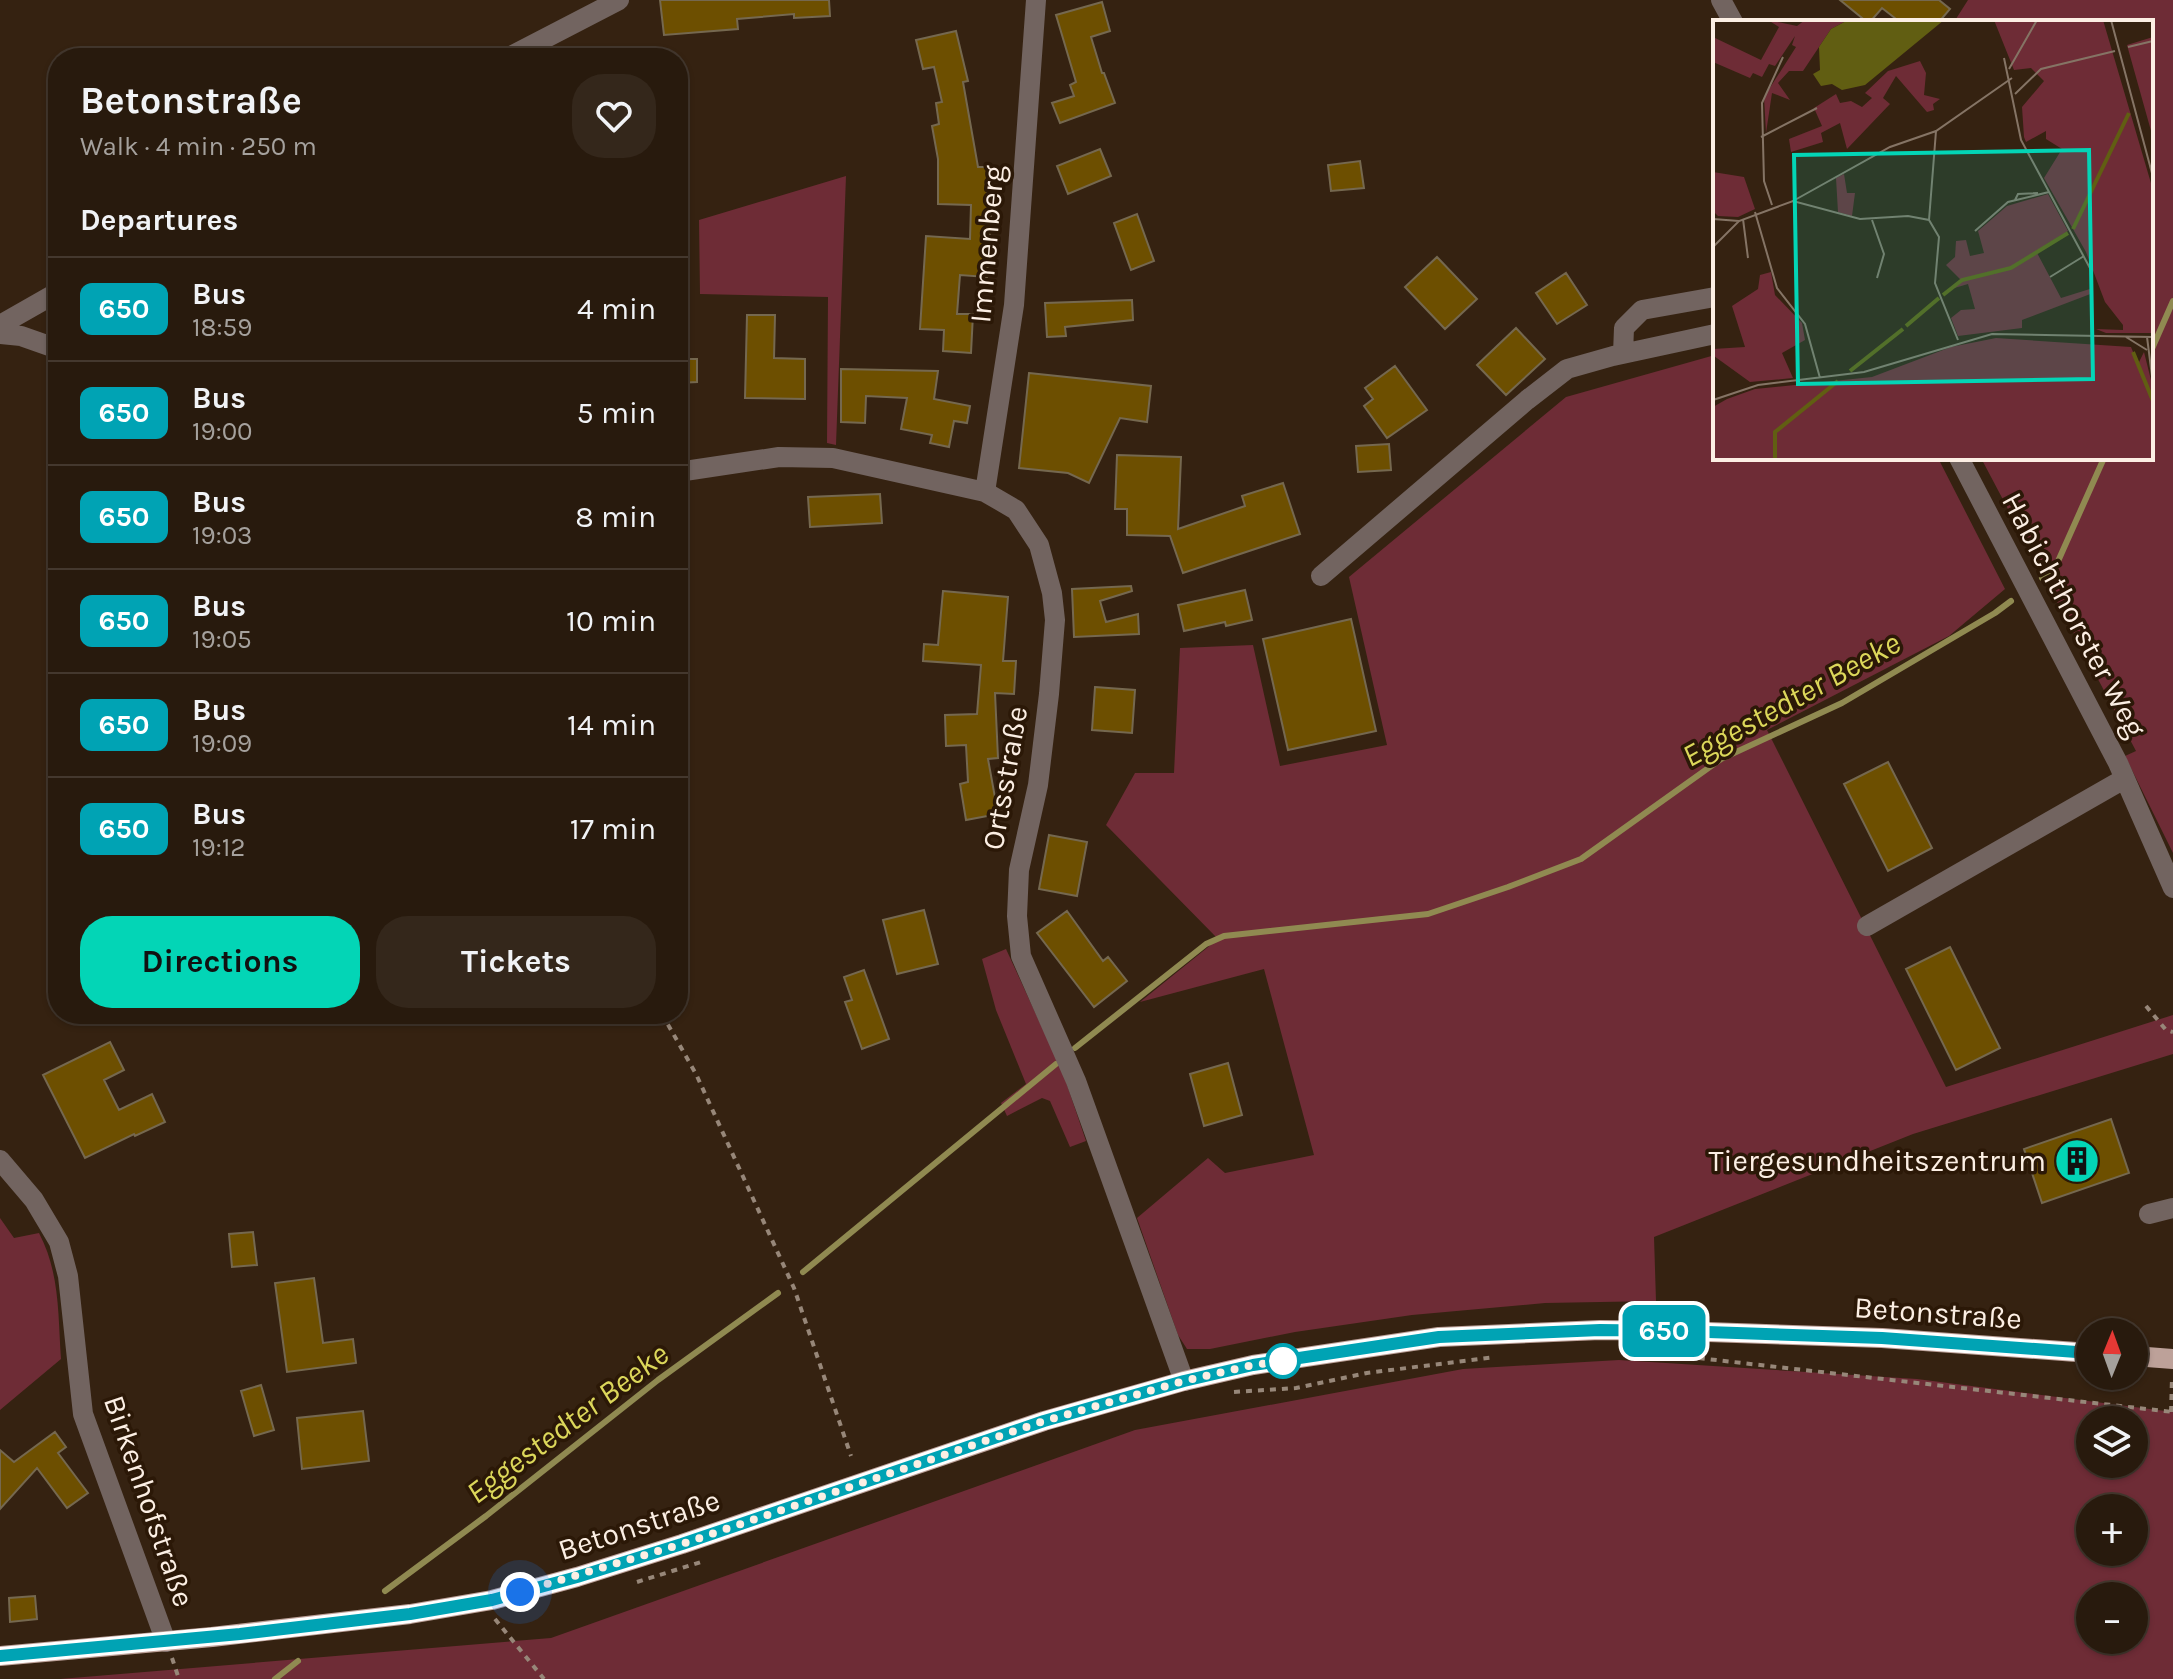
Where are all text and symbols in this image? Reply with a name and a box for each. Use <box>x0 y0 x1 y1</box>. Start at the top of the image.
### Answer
inset map <box>1713 20 2153 460</box>
button: heart <box>572 74 656 158</box>
text: Betonstraße <box>80 78 302 123</box>
text: Walk · 4 min · 250 m <box>80 131 317 162</box>
street label: Immenberg <box>962 163 1012 325</box>
text: Departures <box>80 202 238 238</box>
text: Bus <box>192 276 246 312</box>
text: 4 min <box>577 291 656 327</box>
text: 650 <box>98 292 150 325</box>
text: 18:59 <box>192 312 252 343</box>
text: Bus <box>192 380 246 416</box>
text: 5 min <box>577 395 656 431</box>
text: 650 <box>98 396 150 429</box>
text: 19:00 <box>192 416 253 447</box>
text: Bus <box>192 484 246 520</box>
street label: Habichthorster Weg <box>1994 486 2154 744</box>
text: 8 min <box>575 499 656 535</box>
text: 650 <box>98 500 150 533</box>
text: 19:03 <box>192 520 252 551</box>
text: Bus <box>192 588 246 624</box>
text: 10 min <box>566 603 656 639</box>
text: 650 <box>98 604 150 637</box>
text: 19:05 <box>192 624 252 655</box>
water label: Eggestedter Beeke <box>1676 624 1907 775</box>
text: Bus <box>192 692 246 728</box>
street label: Ortsstraße <box>975 703 1035 853</box>
text: 14 min <box>567 707 656 743</box>
text: 650 <box>98 708 150 741</box>
text: 19:09 <box>192 728 252 759</box>
text: Bus <box>192 796 246 832</box>
text: 17 min <box>570 811 656 847</box>
text: 650 <box>98 812 150 845</box>
text: 19:12 <box>192 832 245 863</box>
button: Directions <box>80 916 360 1008</box>
button: Tickets <box>376 916 656 1008</box>
building icon: Tiergesundheitszentrum <box>2053 1137 2101 1185</box>
place label: Tiergesundheitszentrum <box>1709 1143 2046 1179</box>
street label: Betonstraße <box>1853 1289 2023 1337</box>
line badge: 650 <box>1618 1305 1710 1357</box>
text: 650 <box>1638 1314 1690 1347</box>
north arrow <box>2076 1318 2148 1390</box>
map controls <box>2076 1318 2148 1654</box>
water label: Eggestedter Beeke <box>459 1335 676 1511</box>
unlabelled marker <box>1266 1344 1300 1378</box>
street label: Birkenhofstraße <box>96 1391 202 1611</box>
button: layers <box>2076 1406 2148 1478</box>
street label: Betonstraße <box>554 1482 724 1568</box>
button: + <box>2076 1494 2148 1566</box>
your location <box>500 1572 540 1612</box>
button: − <box>2076 1582 2148 1654</box>

